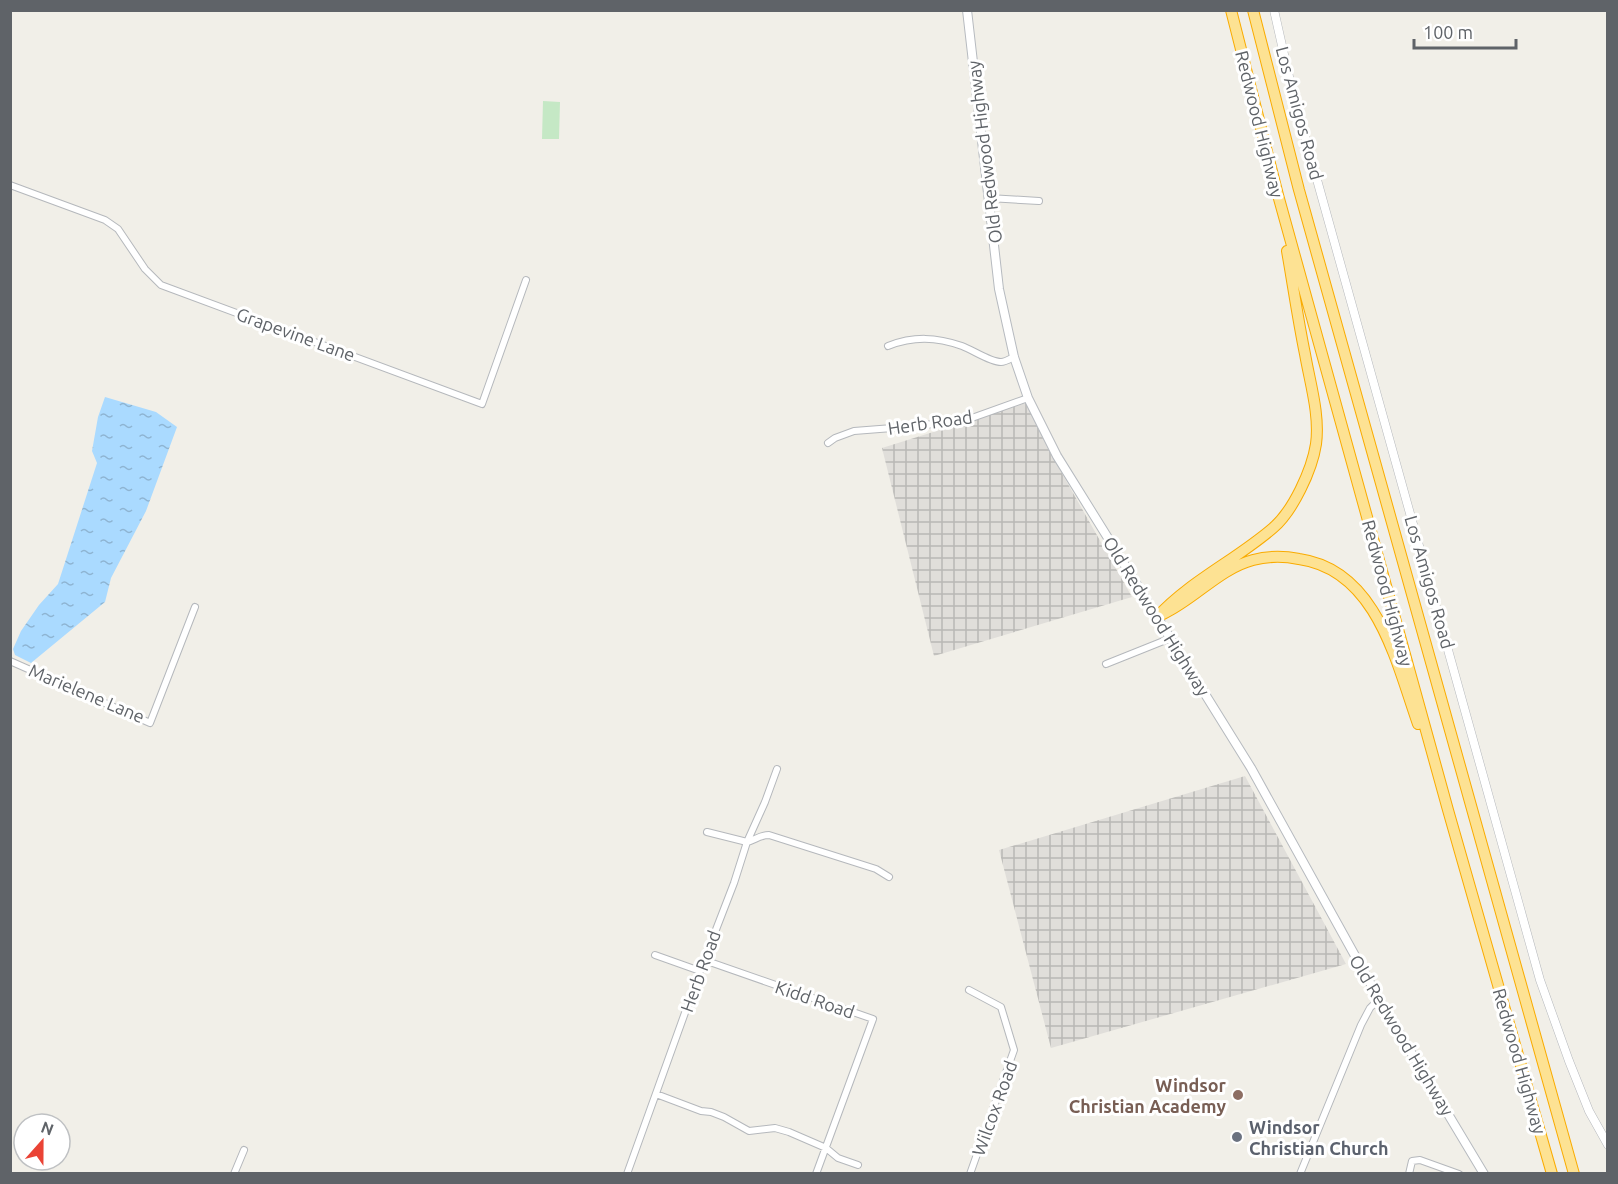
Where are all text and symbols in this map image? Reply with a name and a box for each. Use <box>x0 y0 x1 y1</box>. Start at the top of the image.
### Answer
scale bar <box>1414 12 1516 50</box>
text: 100 m <box>1423 22 1473 42</box>
street label: Los Amigos Road <box>1273 44 1327 182</box>
street label: Redwood Highway <box>1232 48 1288 200</box>
street label: Old Redwood Highway <box>963 59 1005 245</box>
street label: Grapevine Lane <box>234 303 358 365</box>
street label: Herb Road <box>886 406 974 438</box>
street label: Los Amigos Road <box>1401 513 1459 651</box>
street label: Redwood Highway <box>1359 518 1417 669</box>
street label: Old Redwood Highway <box>1100 533 1214 700</box>
street label: Marielene Lane <box>26 660 148 726</box>
street label: Herb Road <box>676 927 724 1015</box>
street label: Old Redwood Highway <box>1346 951 1458 1119</box>
street label: Kidd Road <box>773 976 857 1022</box>
street label: Redwood Highway <box>1490 986 1550 1136</box>
street label: Wilcox Road <box>968 1058 1020 1158</box>
place label: Windsor Christian Academy <box>1069 1075 1227 1116</box>
marker: Windsor Christian Academy <box>1231 1088 1245 1102</box>
north arrow <box>12 1112 72 1172</box>
text: N <box>39 1117 56 1139</box>
place label: Windsor Christian Church <box>1249 1117 1388 1158</box>
marker: Windsor Christian Church <box>1230 1130 1244 1144</box>

